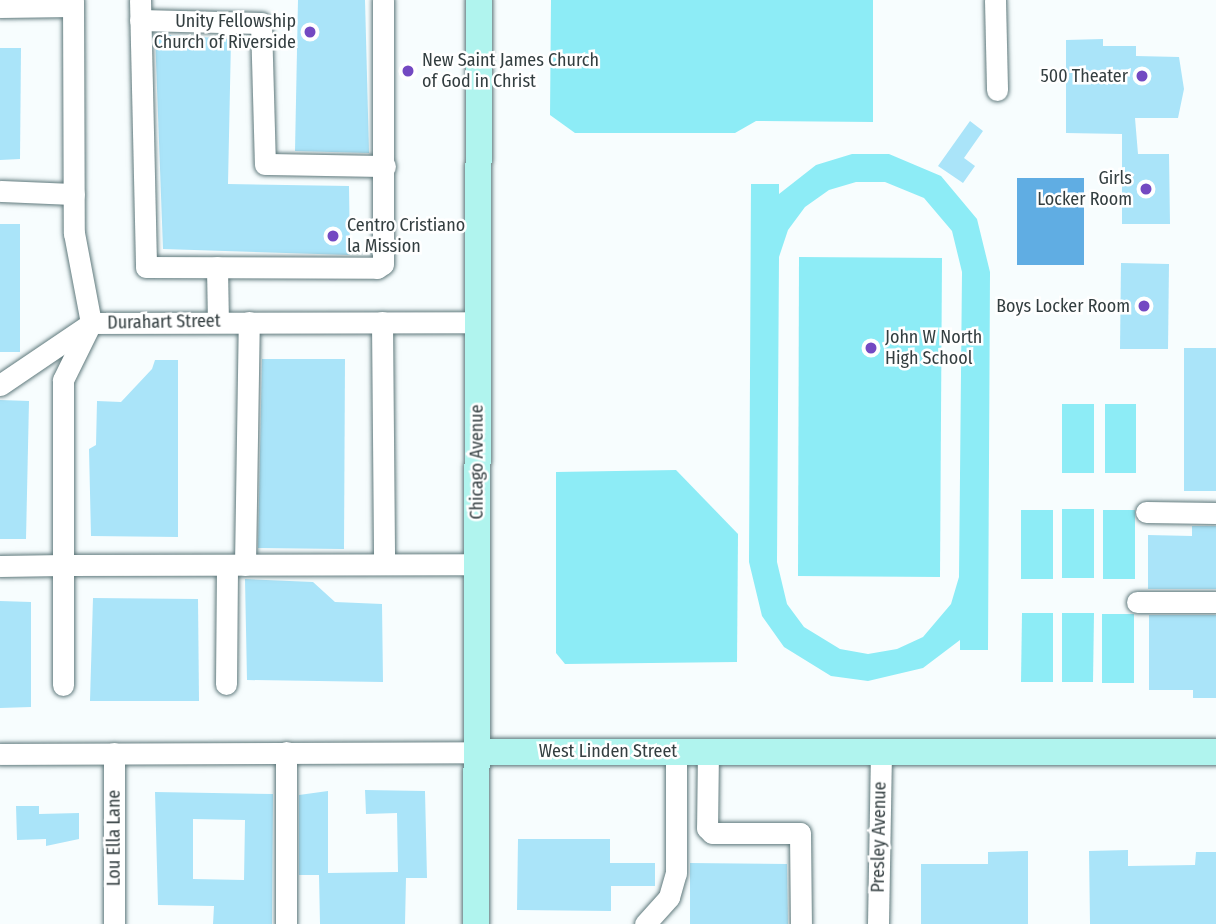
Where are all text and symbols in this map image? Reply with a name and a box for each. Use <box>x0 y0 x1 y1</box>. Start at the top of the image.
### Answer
place label: Unity Fellowship Church of Riverside <box>154 11 296 54</box>
marker: Unity Fellowship Church of Riverside <box>302 24 318 40</box>
place label: New Saint James Church of God in Christ <box>422 50 599 92</box>
marker: New Saint James Church of God in Christ <box>400 63 416 79</box>
place label: 500 Theater <box>1041 65 1128 87</box>
marker: 500 Theater <box>1134 68 1150 84</box>
place label: Girls Locker Room <box>1037 168 1132 210</box>
marker: Girls Locker Room <box>1138 181 1154 197</box>
place label: Centro Cristiano la Mission <box>347 215 465 258</box>
marker: Centro Cristiano la Mission <box>325 228 341 244</box>
place label: Boys Locker Room <box>996 295 1130 317</box>
marker: Boys Locker Room <box>1136 298 1152 314</box>
street label: Durahart Street <box>107 310 221 334</box>
place label: John W North High School <box>885 327 982 370</box>
marker: John W North High School <box>863 340 879 356</box>
street label: Chicago Avenue <box>466 404 488 520</box>
street label: West Linden Street <box>539 740 677 762</box>
street label: Presley Avenue <box>867 781 891 893</box>
street label: Lou Ella Lane <box>103 790 125 886</box>

